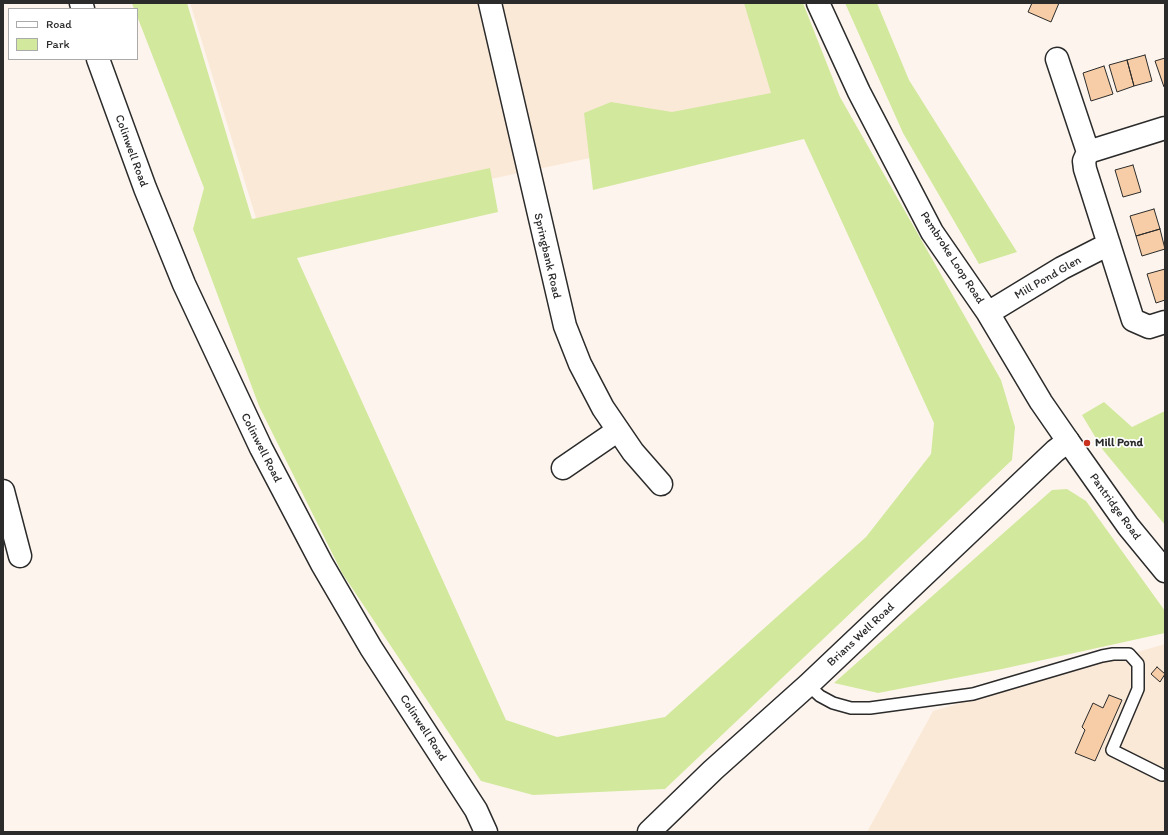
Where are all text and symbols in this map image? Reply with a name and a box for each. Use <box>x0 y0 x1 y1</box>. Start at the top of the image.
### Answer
legend <box>8 8 138 60</box>
text: Road <box>46 17 72 31</box>
text: Park <box>46 37 70 51</box>
street label: Colinwell Road <box>111 113 151 189</box>
street label: Pembroke Loop Road <box>917 209 987 307</box>
street label: Springbank Road <box>530 212 564 300</box>
street label: Mill Pond Glen <box>1012 253 1084 303</box>
street label: Colinwell Road <box>237 411 285 485</box>
place label: Mill Pond <box>1095 436 1143 450</box>
marker: Mill Pond <box>1082 438 1092 448</box>
street label: Pantridge Road <box>1086 471 1144 543</box>
street label: Brians Well Road <box>824 600 898 670</box>
street label: Colinwell Road <box>396 692 450 764</box>

